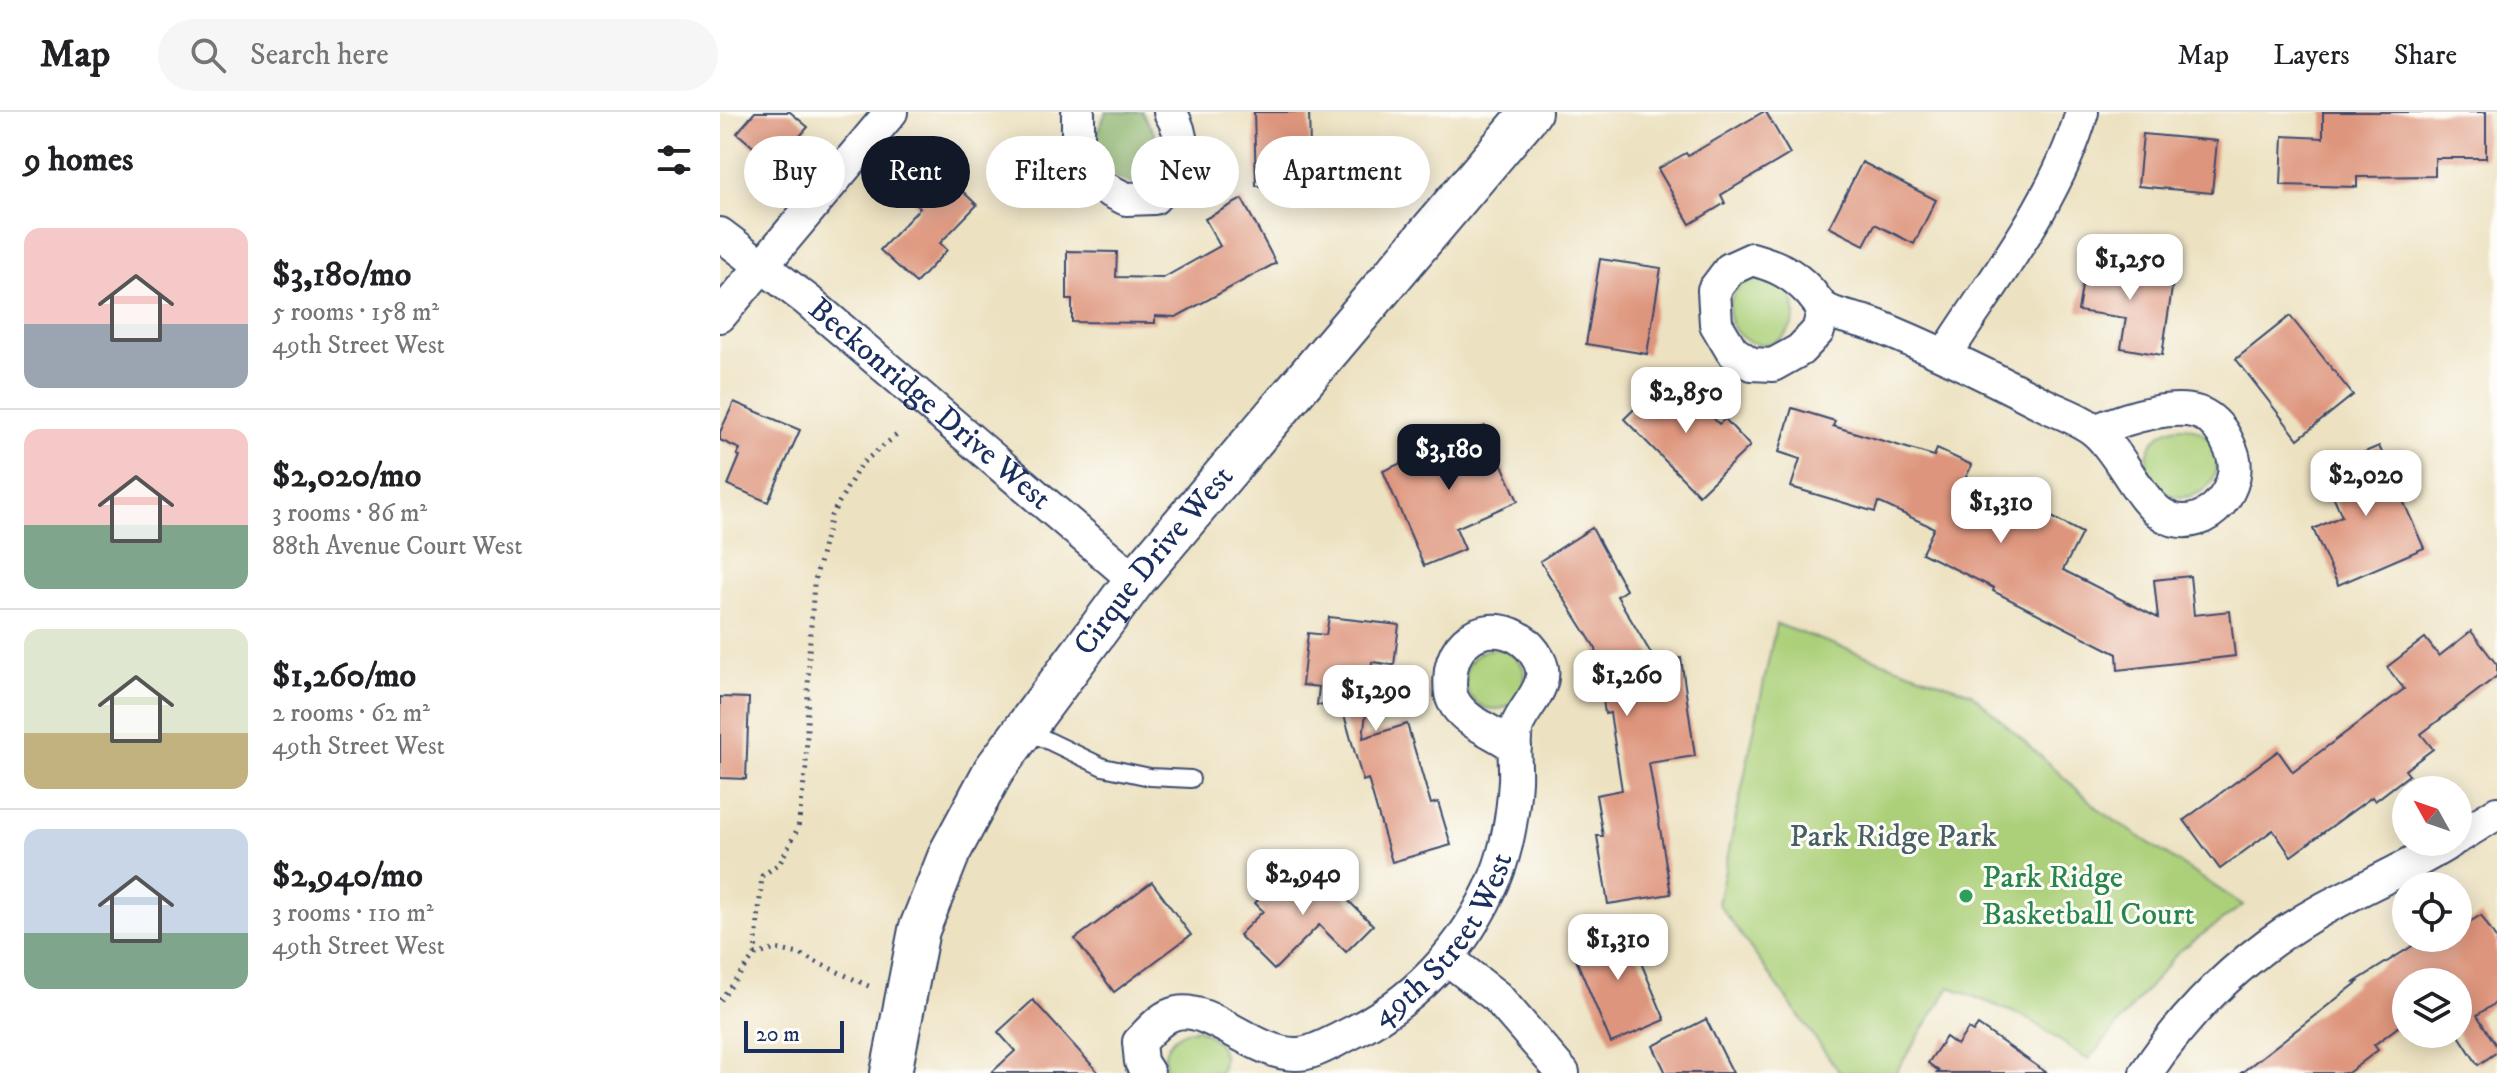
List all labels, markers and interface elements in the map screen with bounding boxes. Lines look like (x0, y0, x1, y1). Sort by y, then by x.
search box (158, 19, 718, 91)
text: Map (40, 31, 110, 79)
icon: search (186, 33, 230, 77)
text: Search here (250, 37, 389, 74)
text: Map (2178, 38, 2229, 73)
text: Layers (2273, 38, 2350, 73)
text: Share (2394, 38, 2457, 73)
chip: Buy (744, 136, 845, 208)
chip: Rent (861, 136, 970, 208)
chip: Filters (986, 136, 1115, 208)
chip: New (1131, 136, 1239, 208)
chip: Apartment (1255, 136, 1430, 208)
icon: filters (652, 138, 696, 182)
text: 9 homes (24, 139, 133, 181)
pin: $1,250 (2065, 234, 2195, 302)
text: $1,250 (2095, 243, 2165, 276)
text: $3,180/mo (272, 254, 411, 296)
icon: home (88, 260, 184, 356)
street label: Beckonridge Drive West (800, 290, 1059, 519)
text: 5 rooms · 158 m² (272, 296, 439, 329)
text: 49th Street West (272, 329, 445, 362)
pin: $2,850 (1621, 367, 1751, 435)
text: $2,850 (1649, 376, 1723, 409)
pin: $3,180 (1384, 424, 1514, 492)
text: $3,180 (1415, 433, 1483, 466)
pin: $2,020 (2301, 450, 2431, 518)
text: $2,020/mo (272, 455, 421, 497)
street label: Cirque Drive West (1066, 458, 1243, 664)
text: $2,020 (2329, 459, 2404, 492)
icon: home (88, 461, 184, 557)
pin: $1,310 (1936, 477, 2066, 545)
text: $1,310 (1969, 486, 2033, 519)
text: 3 rooms · 86 m² (272, 497, 427, 530)
text: 88th Avenue Court West (272, 530, 523, 563)
pin: $1,260 (1562, 650, 1692, 718)
text: $1,260/mo (272, 655, 416, 697)
text: $1,260 (1591, 659, 1663, 692)
icon: home (88, 661, 184, 757)
pin: $1,290 (1311, 665, 1441, 733)
text: $1,290 (1341, 674, 1411, 707)
text: 2 rooms · 62 m² (272, 697, 430, 730)
text: 49th Street West (272, 730, 445, 763)
north arrow (2392, 776, 2472, 856)
map controls (2392, 776, 2472, 1048)
park label: Park Ridge Park (1789, 817, 1997, 857)
street label: 49th Street West (1365, 848, 1523, 1036)
pin: $2,940 (1238, 849, 1368, 917)
text: $2,940/mo (272, 855, 423, 897)
text: $2,940 (1265, 858, 1341, 891)
place label: Park Ridge Basketball Court (1982, 858, 2195, 935)
icon: home (88, 861, 184, 957)
button: locate (2392, 872, 2472, 952)
marker: Park Ridge Basketball Court (1957, 887, 1975, 905)
text: 3 rooms · 110 m² (272, 897, 434, 930)
pin: $1,310 (1553, 914, 1683, 982)
text: $1,310 (1586, 923, 1650, 956)
text: 49th Street West (272, 930, 445, 963)
button: layers (2392, 968, 2472, 1048)
scale bar (744, 1017, 844, 1053)
text: 20 m (756, 1021, 800, 1048)

